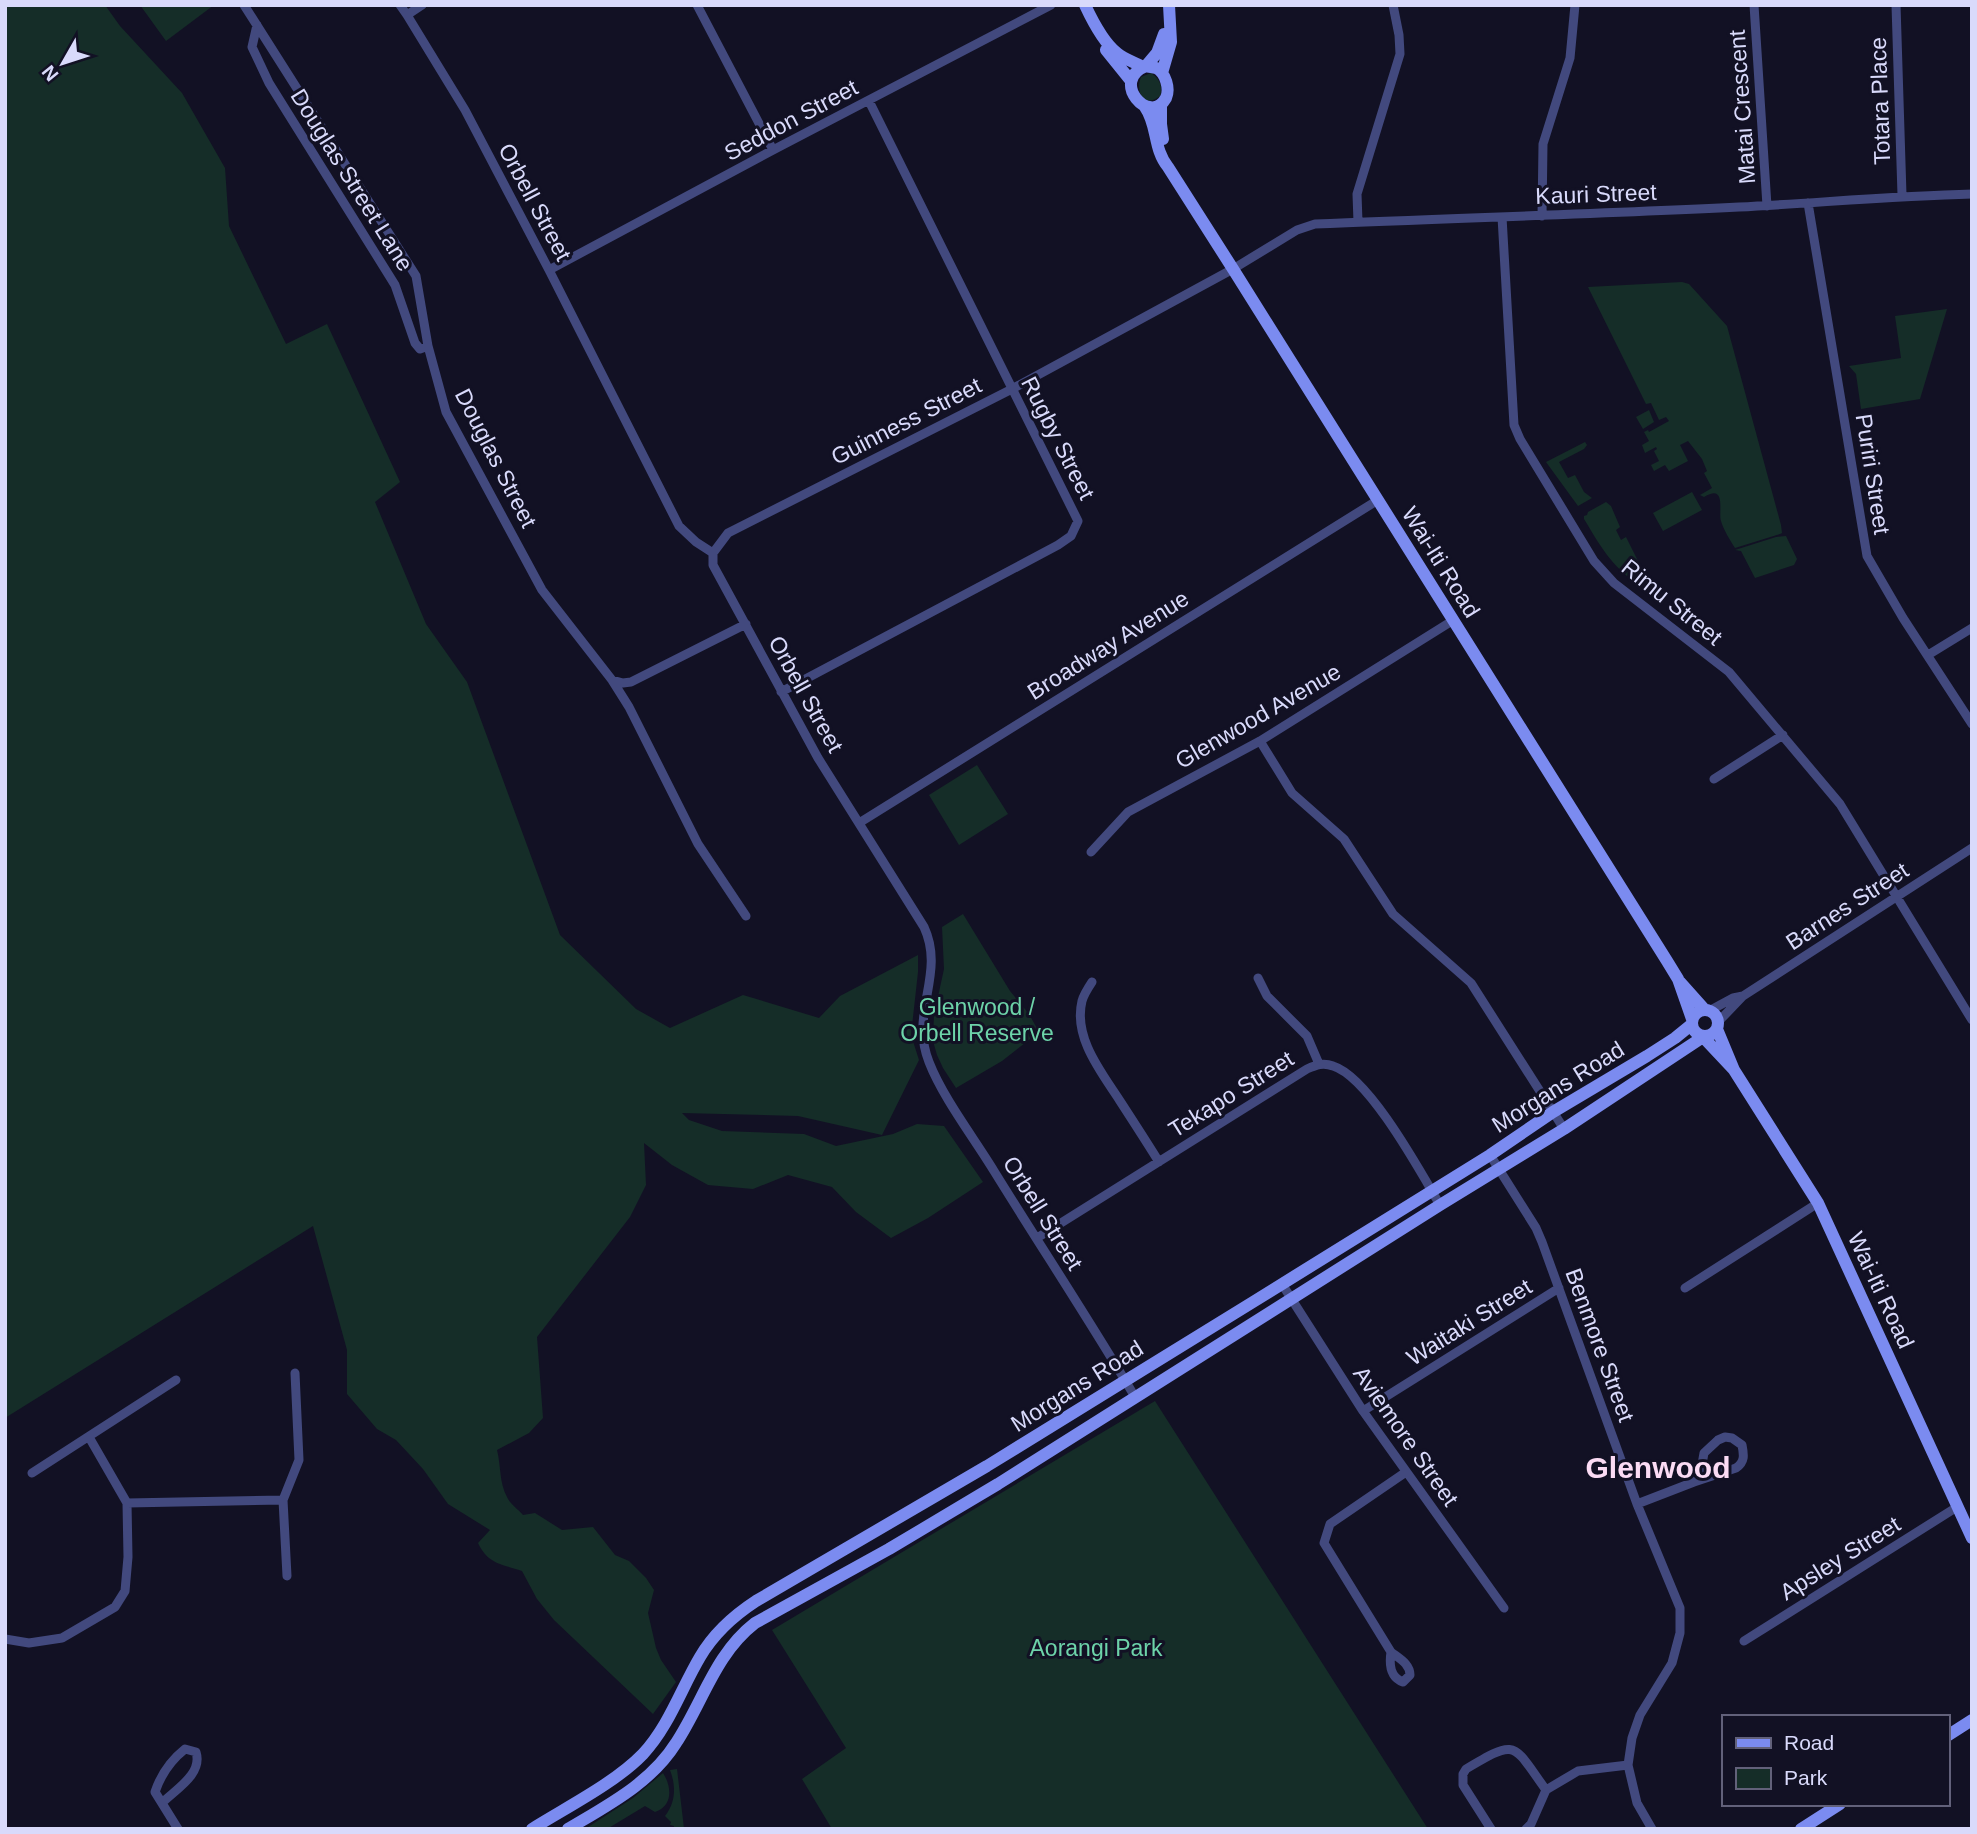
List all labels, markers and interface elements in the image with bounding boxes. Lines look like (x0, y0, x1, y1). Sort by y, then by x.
north arrow (28, 28, 98, 98)
street label: Matai Crescent (1724, 28, 1760, 185)
street label: Totara Place (1865, 37, 1895, 165)
text: N (38, 61, 63, 85)
street label: Seddon Street (720, 74, 863, 166)
street label: Douglas Street Lane (285, 84, 419, 276)
street label: Orbell Street (493, 139, 577, 266)
street label: Kauri Street (1535, 179, 1658, 209)
street label: Guinness Street (827, 372, 986, 470)
street label: Rugby Street (1016, 372, 1100, 504)
street label: Douglas Street (450, 384, 542, 532)
street label: Puriri Street (1851, 412, 1895, 537)
street label: Wai-Iti Road (1397, 502, 1485, 622)
street label: Rimu Street (1617, 554, 1728, 651)
street label: Broadway Avenue (1023, 585, 1193, 705)
street label: Orbell Street (763, 631, 849, 757)
street label: Glenwood Avenue (1171, 658, 1345, 774)
street label: Barnes Street (1781, 856, 1914, 955)
park label: Glenwood / Orbell Reserve (900, 994, 1054, 1046)
street label: Morgans Road (1487, 1036, 1629, 1138)
street label: Tekapo Street (1164, 1045, 1299, 1143)
street label: Orbell Street (998, 1151, 1089, 1275)
street label: Wai-Iti Road (1843, 1228, 1919, 1352)
street label: Benmore Street (1560, 1265, 1640, 1426)
street label: Waitaki Street (1402, 1273, 1537, 1371)
street label: Morgans Road (1006, 1335, 1148, 1437)
street label: Aviemore Street (1348, 1361, 1464, 1511)
district label: Glenwood (1586, 1451, 1731, 1484)
street label: Apsley Street (1775, 1510, 1905, 1605)
park label: Aorangi Park (1030, 1635, 1163, 1661)
legend (1722, 1715, 1949, 1806)
text: Road (1784, 1731, 1834, 1754)
text: Park (1784, 1766, 1828, 1789)

